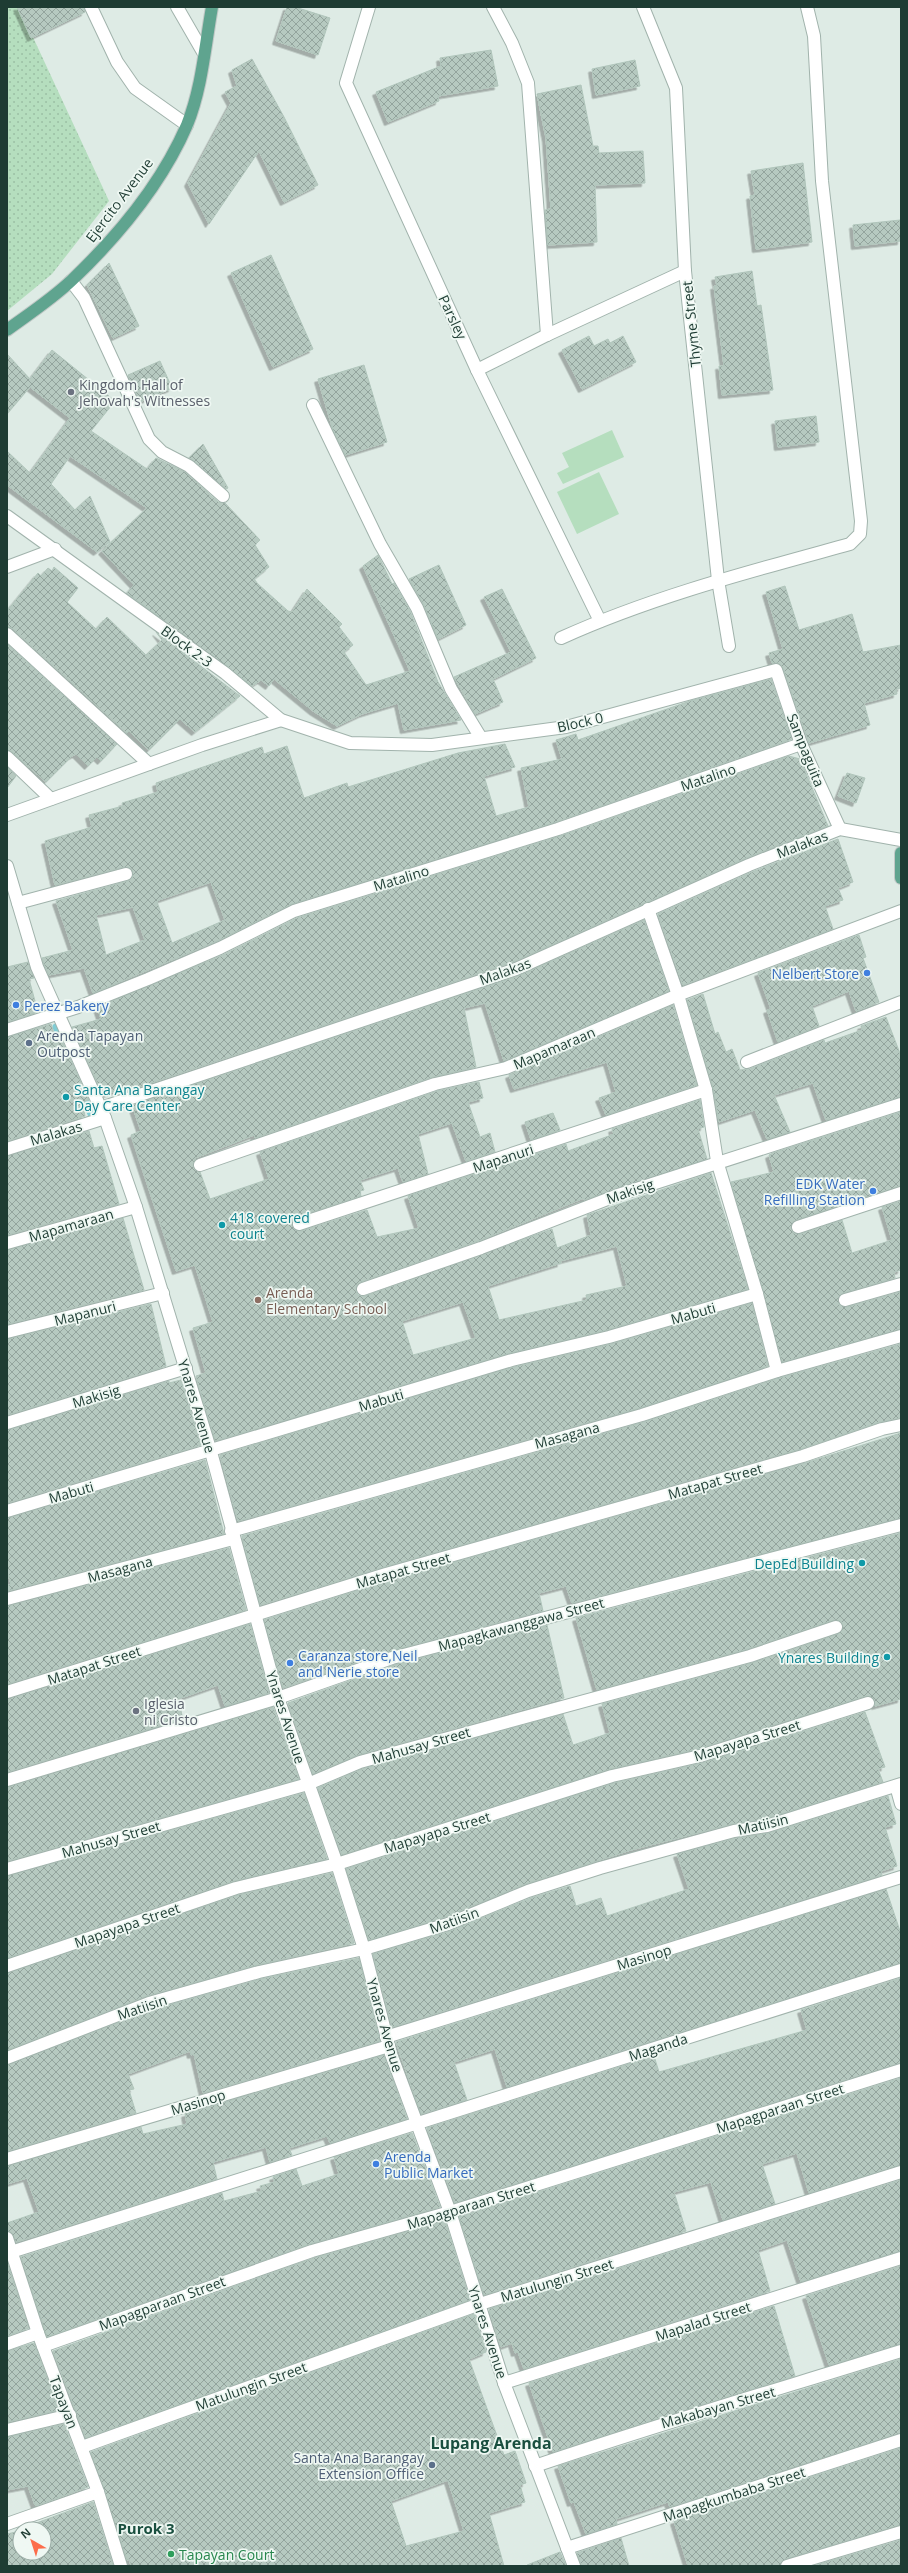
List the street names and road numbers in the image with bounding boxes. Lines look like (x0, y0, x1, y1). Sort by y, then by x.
street label: Ejercito Avenue (81, 154, 157, 246)
street label: Thyme Street (677, 280, 705, 368)
street label: Parsley (434, 292, 472, 343)
street label: Block 2-3 (157, 621, 217, 671)
street label: Block 0 (555, 707, 605, 737)
street label: Sampaguita (783, 711, 829, 789)
street label: Matalino (678, 759, 738, 795)
street label: Malakas (774, 825, 831, 862)
street label: Matalino (371, 861, 431, 895)
street label: Malakas (477, 953, 534, 989)
street label: Mapamaraan (510, 1022, 598, 1074)
street label: Malakas (28, 1116, 85, 1150)
street label: Mapanuri (470, 1139, 536, 1177)
street label: Makisig (604, 1174, 657, 1208)
street label: Mapamaraan (26, 1204, 116, 1246)
street label: Mapanuri (52, 1296, 118, 1330)
street label: Mabuti (668, 1298, 718, 1328)
street label: Ynares Avenue (174, 1357, 220, 1455)
street label: Makisig (70, 1380, 123, 1412)
street label: Mabuti (356, 1384, 406, 1416)
street label: Masagana (532, 1417, 602, 1453)
street label: Matapat Street (666, 1458, 764, 1504)
street label: Mabuti (46, 1477, 96, 1507)
street label: Matapat Street (354, 1547, 452, 1593)
street label: Masagana (85, 1551, 155, 1587)
street label: Mapagkawanggawa Street (436, 1593, 606, 1655)
street label: Matapat Street (45, 1641, 143, 1689)
street label: Ynares Avenue (262, 1668, 310, 1766)
street label: Mapayapa Street (691, 1715, 803, 1765)
street label: Mahusay Street (369, 1722, 473, 1768)
street label: Mapayapa Street (381, 1807, 493, 1857)
street label: Matiisin (736, 1809, 790, 1839)
street label: Mahusay Street (59, 1816, 163, 1862)
street label: Mapayapa Street (72, 1898, 182, 1952)
street label: Matiisin (427, 1902, 481, 1938)
street label: Masinop (614, 1940, 674, 1974)
street label: Ynares Avenue (363, 1976, 408, 2074)
street label: Matiisin (115, 1990, 169, 2024)
street label: Maganda (626, 2029, 690, 2065)
street label: Mapagparaan Street (714, 2078, 846, 2138)
street label: Masinop (168, 2085, 228, 2119)
street label: Mapagparaan Street (404, 2176, 538, 2234)
street label: Matulungin Street (498, 2254, 616, 2306)
street label: Mapagparaan Street (96, 2271, 228, 2335)
street label: Ynares Avenue (464, 2283, 512, 2381)
street label: Mapalad Street (653, 2297, 753, 2345)
street label: Matulungin Street (193, 2357, 309, 2415)
street label: Tapayan (45, 2373, 83, 2431)
street label: Makabayan Street (659, 2382, 777, 2432)
street label: Mapagkumbaba Street (660, 2462, 808, 2526)

